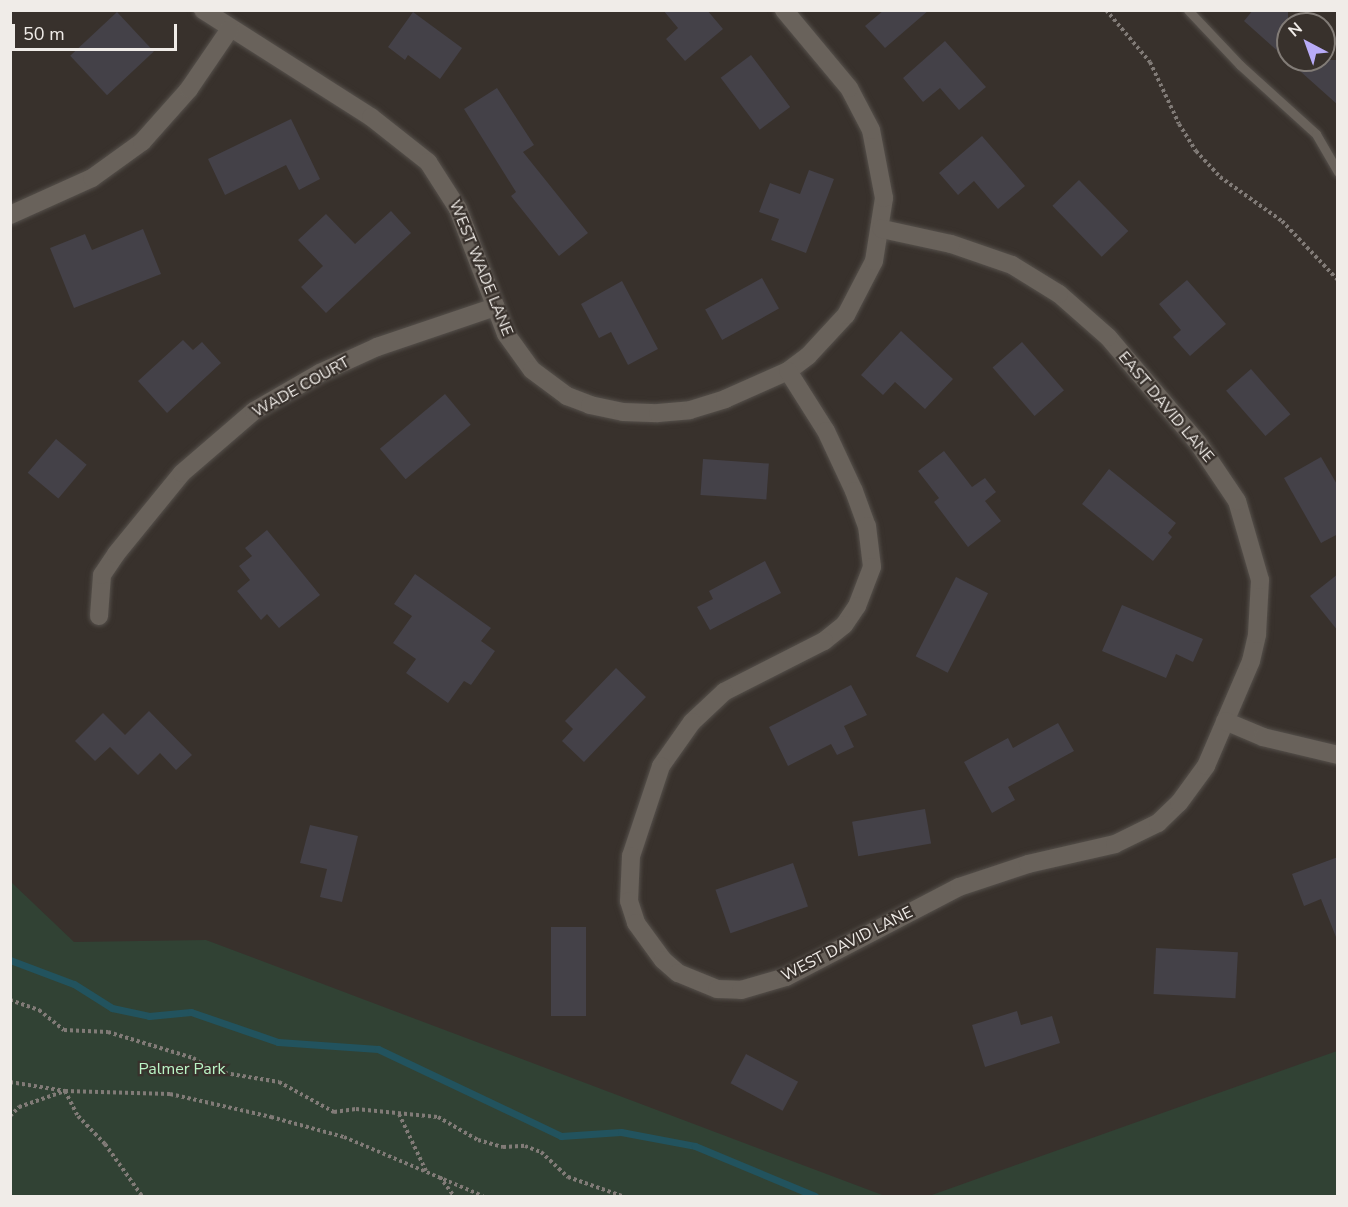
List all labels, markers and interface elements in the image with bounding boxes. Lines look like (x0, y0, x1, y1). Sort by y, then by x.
scale bar (15, 12, 180, 50)
north arrow (1276, 12, 1336, 72)
text: N (1284, 18, 1307, 42)
text: 50 m (23, 22, 65, 46)
street label: WEST WADE LANE (445, 197, 517, 339)
street label: EAST DAVID LANE (1114, 348, 1218, 466)
street label: WADE COURT (249, 352, 353, 422)
street label: WEST DAVID LANE (778, 903, 916, 985)
park label: Palmer Park (139, 1059, 225, 1079)

